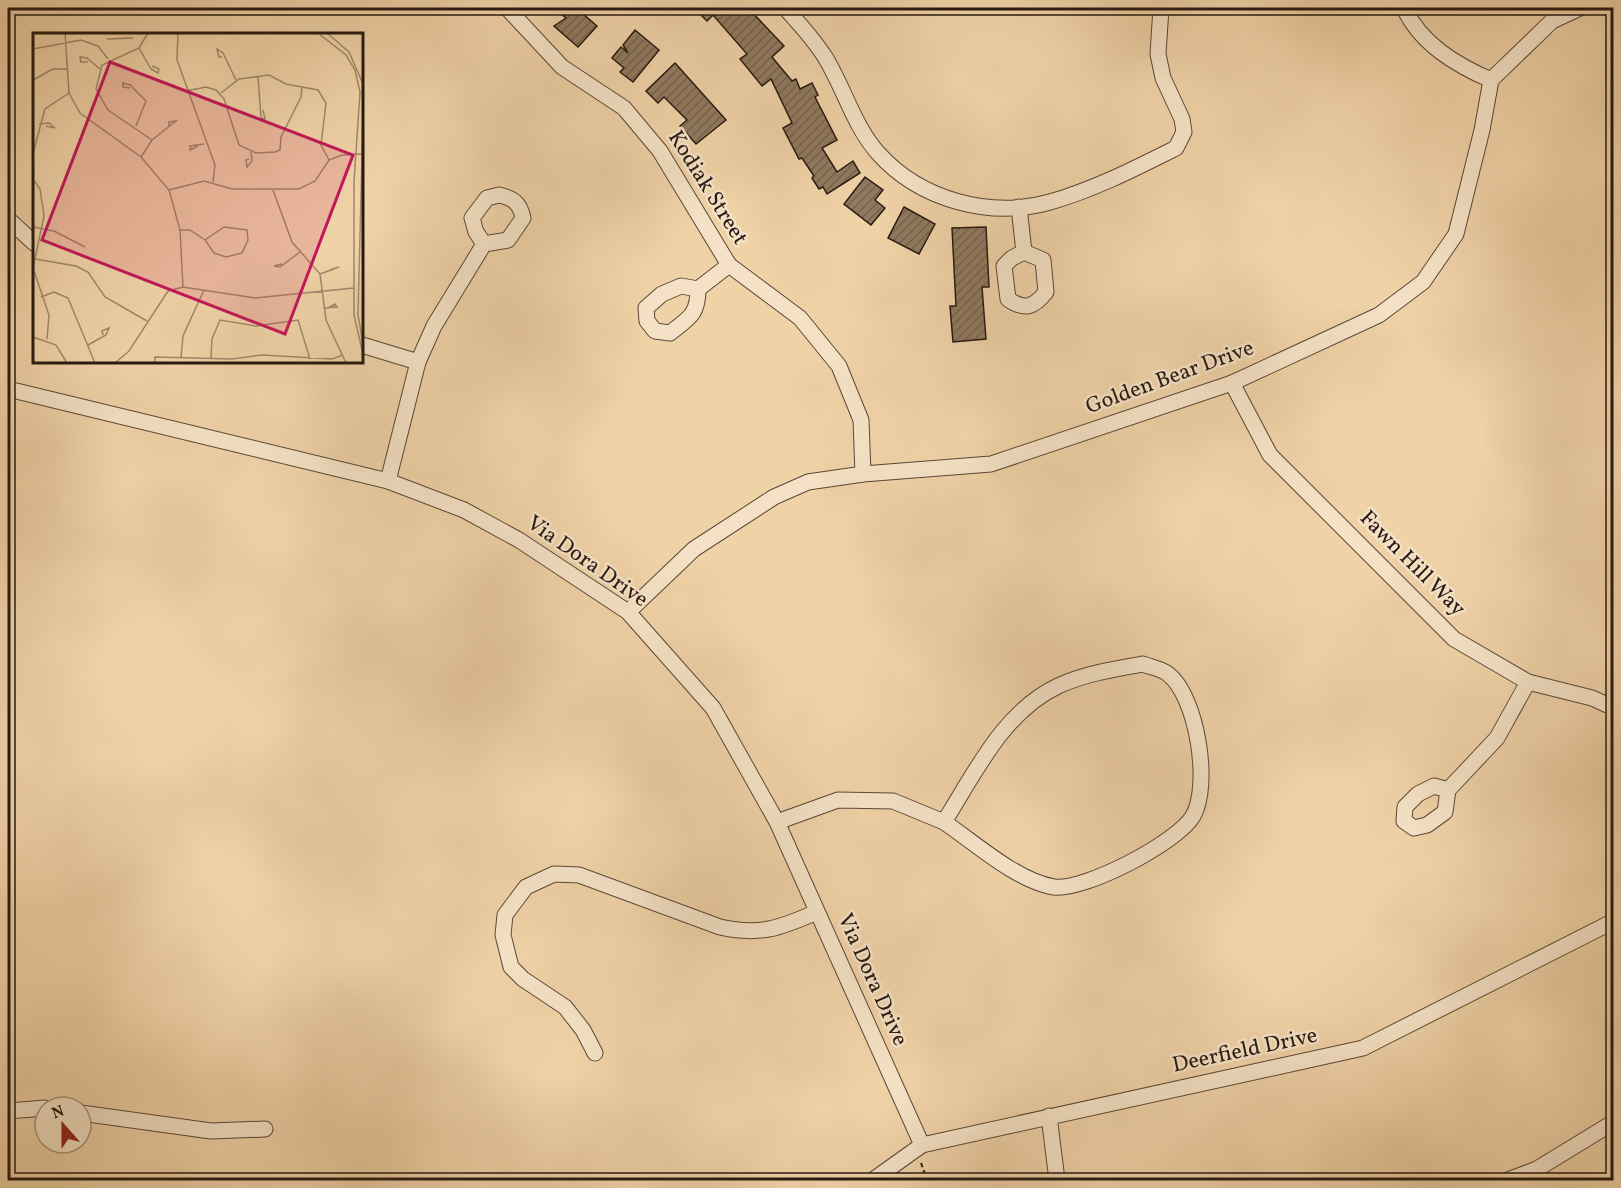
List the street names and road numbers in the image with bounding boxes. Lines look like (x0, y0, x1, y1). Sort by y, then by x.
street label: Kodiak Street (659, 125, 755, 251)
street label: Golden Bear Drive (1082, 333, 1258, 423)
street label: Fawn Hill Way (1352, 504, 1472, 624)
street label: Via Dora Drive (520, 509, 654, 615)
street label: Via Dora Drive (829, 909, 915, 1051)
street label: Deerfield Drive (1170, 1021, 1320, 1081)

